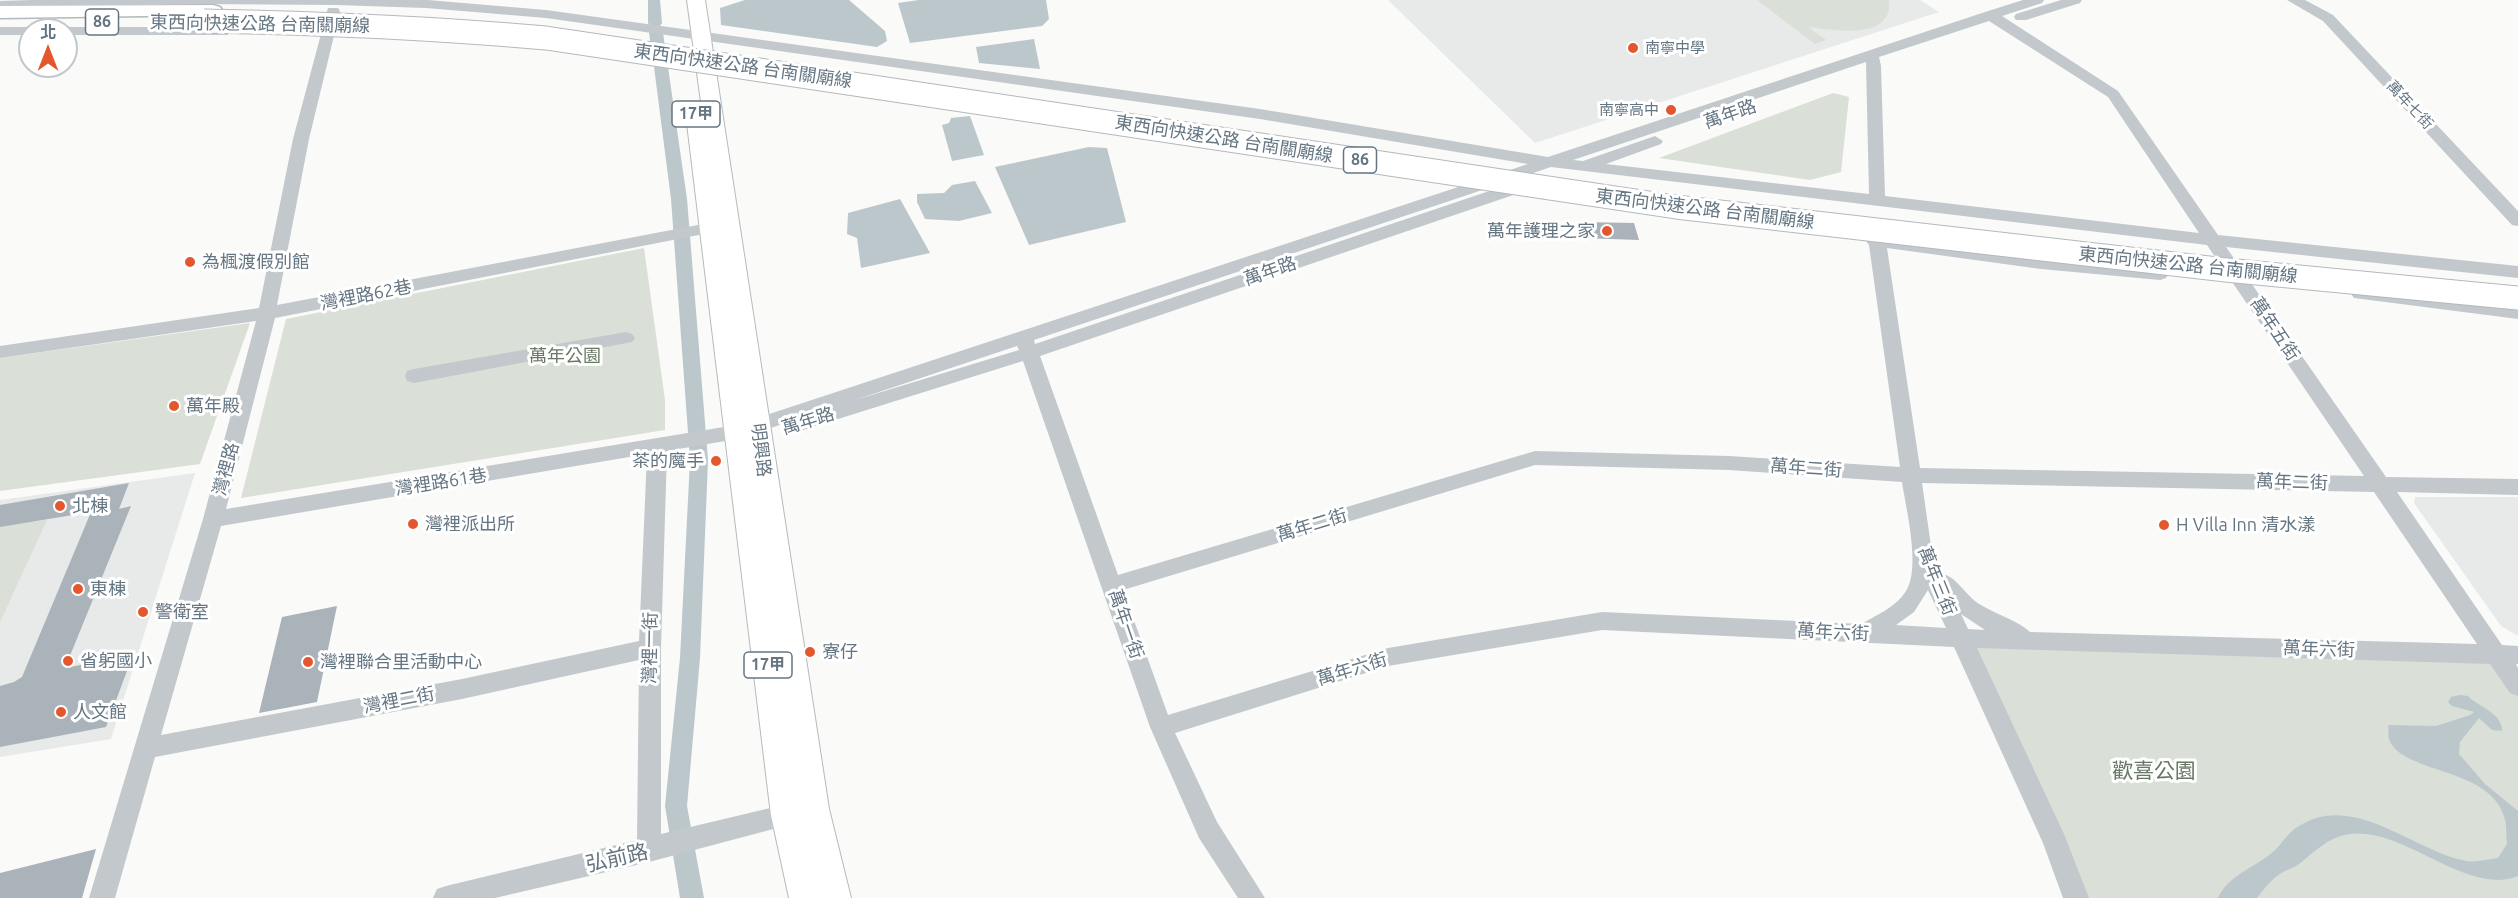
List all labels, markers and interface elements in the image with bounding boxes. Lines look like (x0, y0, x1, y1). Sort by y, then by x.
road number: 86 (86, 9, 118, 35)
street label: 東西向快速公路 台南關廟線 (150, 11, 370, 37)
north arrow (18, 18, 78, 78)
text: 北 (40, 23, 56, 41)
place label: 南寧中學 (1645, 39, 1705, 57)
street label: 東西向快速公路 台南關廟線 (633, 40, 853, 92)
marker: 南寧中學 (1626, 41, 1640, 55)
street label: 萬年七街 (2383, 77, 2437, 133)
street label: 萬年路 (1701, 95, 1759, 133)
road number: 17甲 (672, 101, 720, 127)
place label: 南寧高中 (1599, 101, 1659, 119)
marker: 南寧高中 (1664, 103, 1678, 117)
street label: 東西向快速公路 台南關廟線 (1114, 111, 1334, 167)
road number: 86 (1344, 147, 1376, 173)
street label: 東西向快速公路 台南關廟線 (1594, 185, 1816, 233)
place label: 萬年護理之家 (1487, 220, 1595, 242)
marker: 萬年護理之家 (1600, 224, 1614, 238)
street label: 東西向快速公路 台南關廟線 (2077, 243, 2299, 287)
place label: 為楓渡假別館 (202, 251, 310, 273)
street label: 萬年路 (1241, 252, 1299, 290)
marker: 為楓渡假別館 (183, 255, 197, 269)
street label: 灣裡路62巷 (319, 276, 413, 314)
street label: 萬年五街 (2246, 293, 2304, 365)
park label: 萬年公園 (529, 345, 601, 367)
place label: 萬年殿 (186, 395, 240, 417)
marker: 萬年殿 (167, 399, 181, 413)
street label: 萬年路 (779, 403, 837, 439)
street label: 明興路 (747, 422, 775, 478)
street label: 灣裡路 (209, 440, 243, 498)
place label: 茶的魔手 (632, 450, 704, 472)
marker: 茶的魔手 (709, 454, 723, 468)
street label: 萬年二街 (1769, 455, 1843, 481)
street label: 灣裡路61巷 (394, 464, 488, 500)
street label: 萬年二街 (2256, 470, 2328, 494)
place label: 北棟 (72, 495, 108, 517)
marker: 北棟 (53, 499, 67, 513)
street label: 萬年二街 (1274, 504, 1350, 546)
place label: 灣裡派出所 (425, 513, 515, 535)
place label: H Villa Inn 清水漾 (2176, 514, 2315, 536)
marker: 灣裡派出所 (406, 517, 420, 531)
marker: H Villa Inn 清水漾 (2157, 518, 2171, 532)
street label: 萬年三街 (1914, 544, 1960, 618)
place label: 東棟 (90, 578, 126, 600)
marker: 東棟 (71, 582, 85, 596)
street label: 萬年一街 (1104, 586, 1148, 662)
place label: 警衛室 (155, 601, 209, 623)
marker: 警衛室 (136, 605, 150, 619)
street label: 灣裡一街 (639, 612, 661, 684)
street label: 萬年六街 (1796, 619, 1870, 645)
street label: 萬年六街 (2283, 637, 2355, 661)
place label: 寮仔 (822, 641, 858, 663)
marker: 寮仔 (803, 645, 817, 659)
street label: 萬年六街 (1314, 648, 1390, 690)
place label: 省躬國小 (80, 650, 152, 672)
place label: 灣裡聯合里活動中心 (320, 651, 482, 673)
road number: 17甲 (744, 652, 792, 678)
marker: 省躬國小 (61, 654, 75, 668)
marker: 灣裡聯合里活動中心 (301, 655, 315, 669)
street label: 灣裡二街 (362, 683, 436, 717)
place label: 人文館 (73, 701, 127, 723)
marker: 人文館 (54, 705, 68, 719)
park label: 歡喜公園 (2112, 758, 2196, 784)
street label: 弘前路 (583, 839, 651, 877)

